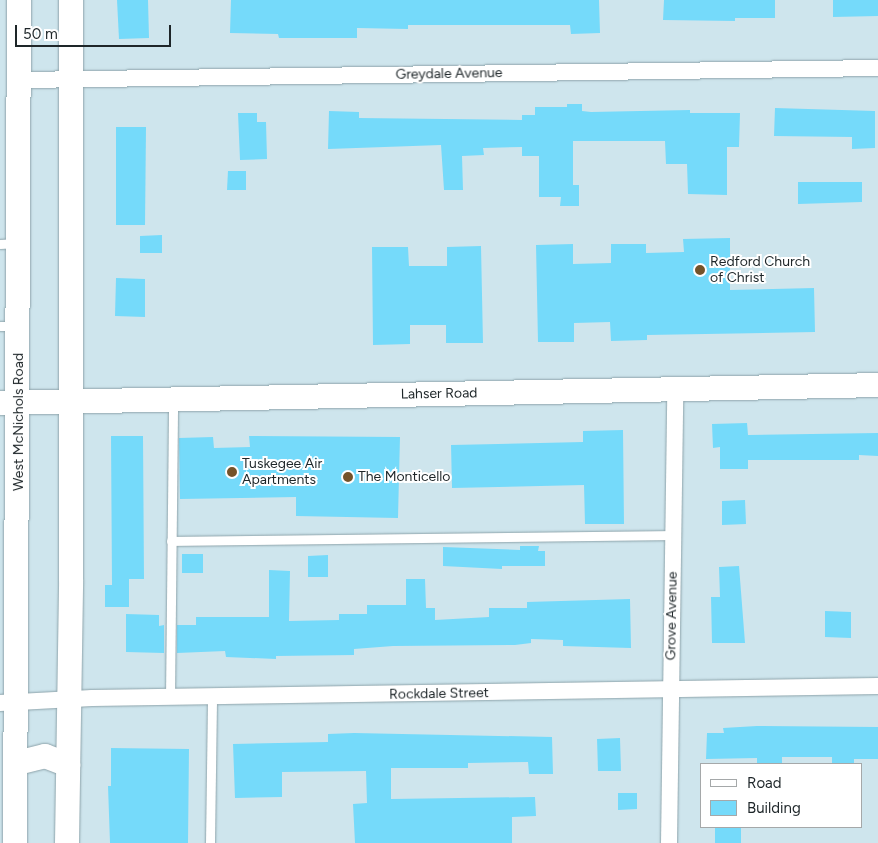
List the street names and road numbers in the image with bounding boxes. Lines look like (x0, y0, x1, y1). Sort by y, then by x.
street label: Greydale Avenue (395, 65, 503, 83)
street label: West McNichols Road (11, 353, 27, 491)
street label: Lahser Road (400, 385, 478, 403)
street label: Grove Avenue (663, 571, 681, 661)
street label: Rockdale Street (389, 685, 489, 703)

